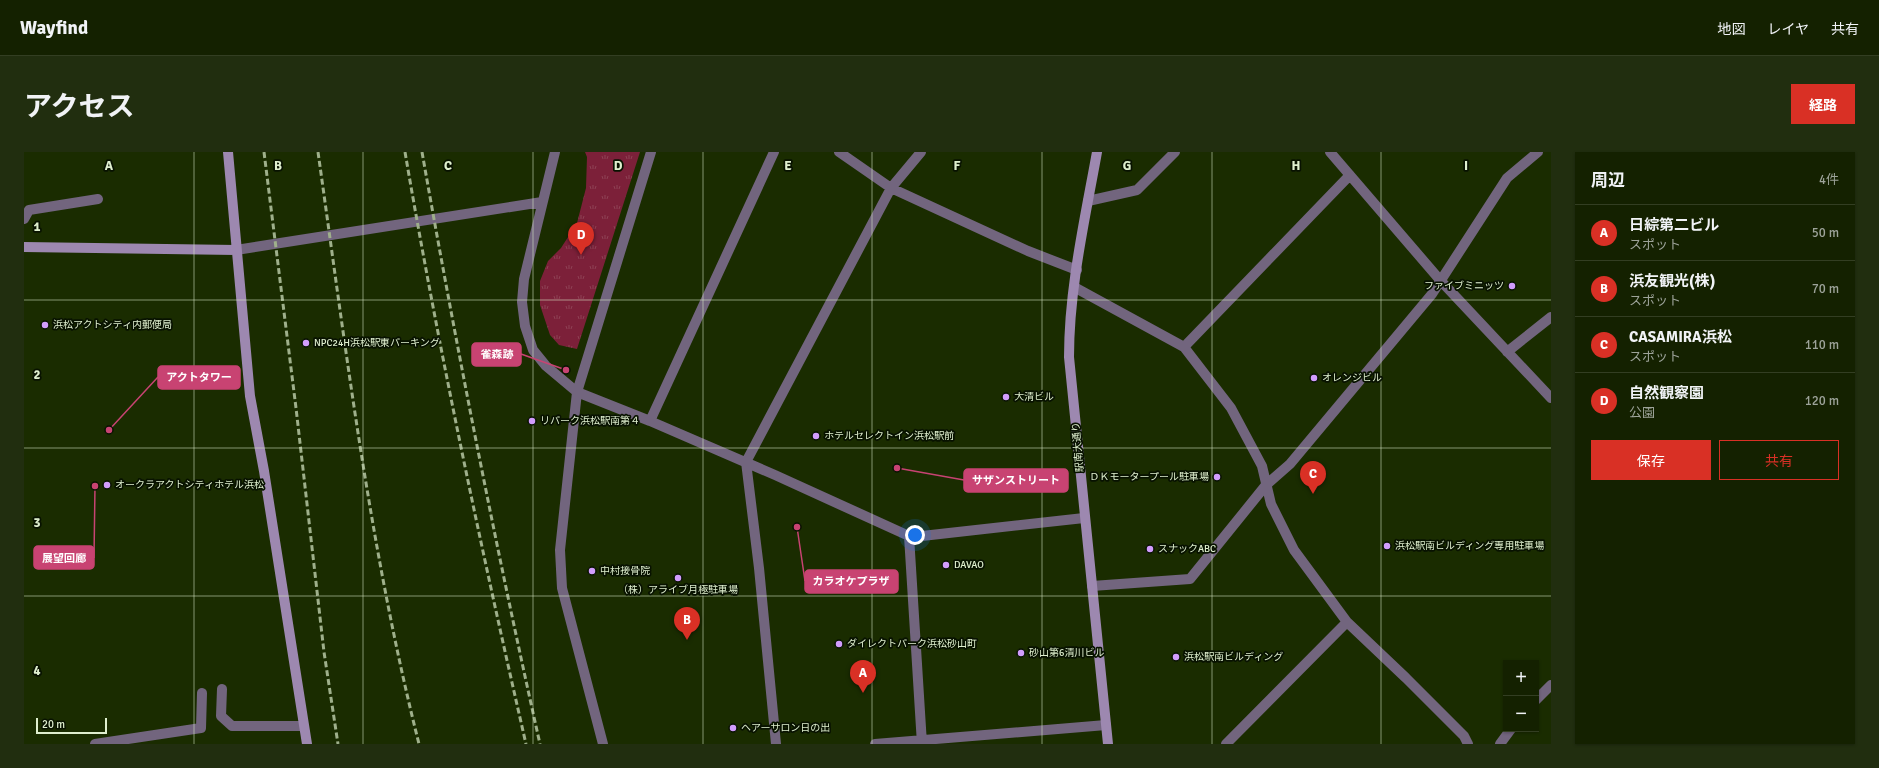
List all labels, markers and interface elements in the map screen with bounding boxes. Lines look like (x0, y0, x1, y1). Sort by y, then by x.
text: Wayfind (20, 16, 88, 40)
text: 地図 (1717, 21, 1745, 38)
text: レイヤ (1767, 21, 1809, 38)
text: 共有 (1831, 21, 1859, 38)
button: 経路 (1791, 84, 1855, 124)
text: アクセス (24, 90, 135, 124)
text: A (105, 158, 114, 174)
text: B (274, 158, 282, 174)
text: C (444, 158, 452, 174)
text: D (614, 158, 623, 174)
text: E (784, 158, 792, 174)
text: F (954, 158, 961, 174)
text: G (1123, 158, 1131, 174)
text: H (1292, 158, 1300, 174)
text: I (1464, 158, 1468, 174)
text: 周辺 (1591, 170, 1625, 191)
text: 4件 (1819, 172, 1839, 188)
text: 日綜第二ビル (1629, 216, 1719, 234)
text: 1 (33, 219, 41, 235)
pin: D (568, 222, 594, 255)
text: A (1600, 225, 1608, 241)
text: 50 m (1812, 225, 1839, 241)
text: スポット (1629, 237, 1681, 253)
text: 浜友観光(株) (1629, 272, 1715, 290)
place label: ファイブミニッツ (1424, 280, 1504, 292)
marker: ファイブミニッツ (1507, 281, 1517, 291)
text: B (1600, 281, 1608, 297)
text: 70 m (1812, 281, 1839, 297)
text: スポット (1629, 293, 1681, 309)
place label: 浜松アクトシティ内郵便局 (53, 319, 172, 331)
marker: 浜松アクトシティ内郵便局 (40, 320, 50, 330)
text: CASAMIRA浜松 (1629, 328, 1732, 346)
place label: NPC24H浜松駅東パーキング (314, 337, 440, 349)
text: C (1600, 337, 1608, 353)
text: 110 m (1805, 337, 1839, 353)
marker: NPC24H浜松駅東パーキング (301, 338, 311, 348)
callout: 雀森跡 (472, 343, 521, 366)
text: 雀森跡 (481, 348, 514, 361)
text: スポット (1629, 349, 1681, 365)
callout: アクトタワー (158, 366, 240, 389)
text: 2 (33, 367, 41, 383)
text: アクトタワー (166, 371, 232, 384)
place label: オレンジビル (1322, 372, 1382, 384)
marker: オレンジビル (1309, 373, 1319, 383)
text: 自然観察園 (1629, 384, 1704, 402)
place label: 大清ビル (1014, 391, 1054, 403)
marker: 大清ビル (1001, 392, 1011, 402)
text: D (1600, 393, 1608, 409)
text: 120 m (1805, 393, 1839, 409)
text: 公園 (1629, 405, 1655, 421)
place label: リパーク浜松駅南第４ (540, 415, 640, 427)
marker: リパーク浜松駅南第４ (527, 416, 537, 426)
street label: 駅南大通り (1070, 422, 1086, 472)
place label: ホテルセレクトイン浜松駅前 (824, 430, 954, 442)
marker: ホテルセレクトイン浜松駅前 (811, 431, 821, 441)
button: 保存 (1591, 440, 1711, 480)
button: 共有 (1719, 440, 1839, 480)
pin: C (1300, 461, 1326, 494)
callout: サザンストリート (964, 469, 1068, 492)
place label: ＤＫモータープール駐車場 (1090, 471, 1209, 483)
marker: ＤＫモータープール駐車場 (1212, 472, 1222, 482)
text: サザンストリート (972, 474, 1060, 487)
place label: オークラアクトシティホテル浜松 (115, 479, 264, 491)
marker: オークラアクトシティホテル浜松 (102, 480, 112, 490)
text: 3 (33, 515, 41, 531)
your location (905, 525, 925, 545)
place label: 浜松駅南ビルディング専用駐車場 (1395, 540, 1544, 552)
marker: 浜松駅南ビルディング専用駐車場 (1382, 541, 1392, 551)
place label: スナックABC (1158, 543, 1216, 555)
marker: スナックABC (1145, 544, 1155, 554)
callout: 展望回廊 (34, 546, 94, 569)
text: 展望回廊 (42, 552, 86, 565)
place label: DAVAO (954, 559, 984, 571)
marker: DAVAO (941, 560, 951, 570)
place label: 中村接骨院 (600, 565, 650, 577)
marker: 中村接骨院 (587, 566, 597, 576)
callout: カラオケプラザ (805, 570, 898, 593)
marker: （株）アライブ月極駐車場 (673, 573, 683, 583)
text: カラオケプラザ (813, 575, 890, 588)
place label: （株）アライブ月極駐車場 (618, 584, 738, 596)
pin: B (674, 607, 700, 640)
place label: ダイレクトパーク浜松砂山町 (847, 638, 977, 650)
marker: ダイレクトパーク浜松砂山町 (834, 639, 844, 649)
place label: 砂山第6清川ビル (1029, 647, 1104, 659)
marker: 砂山第6清川ビル (1016, 648, 1026, 658)
place label: 浜松駅南ビルディング (1184, 651, 1283, 663)
marker: 浜松駅南ビルディング (1171, 652, 1181, 662)
pin: A (850, 660, 876, 693)
map controls (1503, 660, 1539, 732)
button: + (1503, 660, 1539, 696)
text: 4 (33, 663, 41, 679)
button: − (1503, 696, 1539, 732)
scale bar (36, 716, 107, 735)
text: 20 m (42, 718, 65, 731)
place label: ヘアーサロン日の出 (741, 722, 830, 734)
marker: ヘアーサロン日の出 (728, 723, 738, 733)

